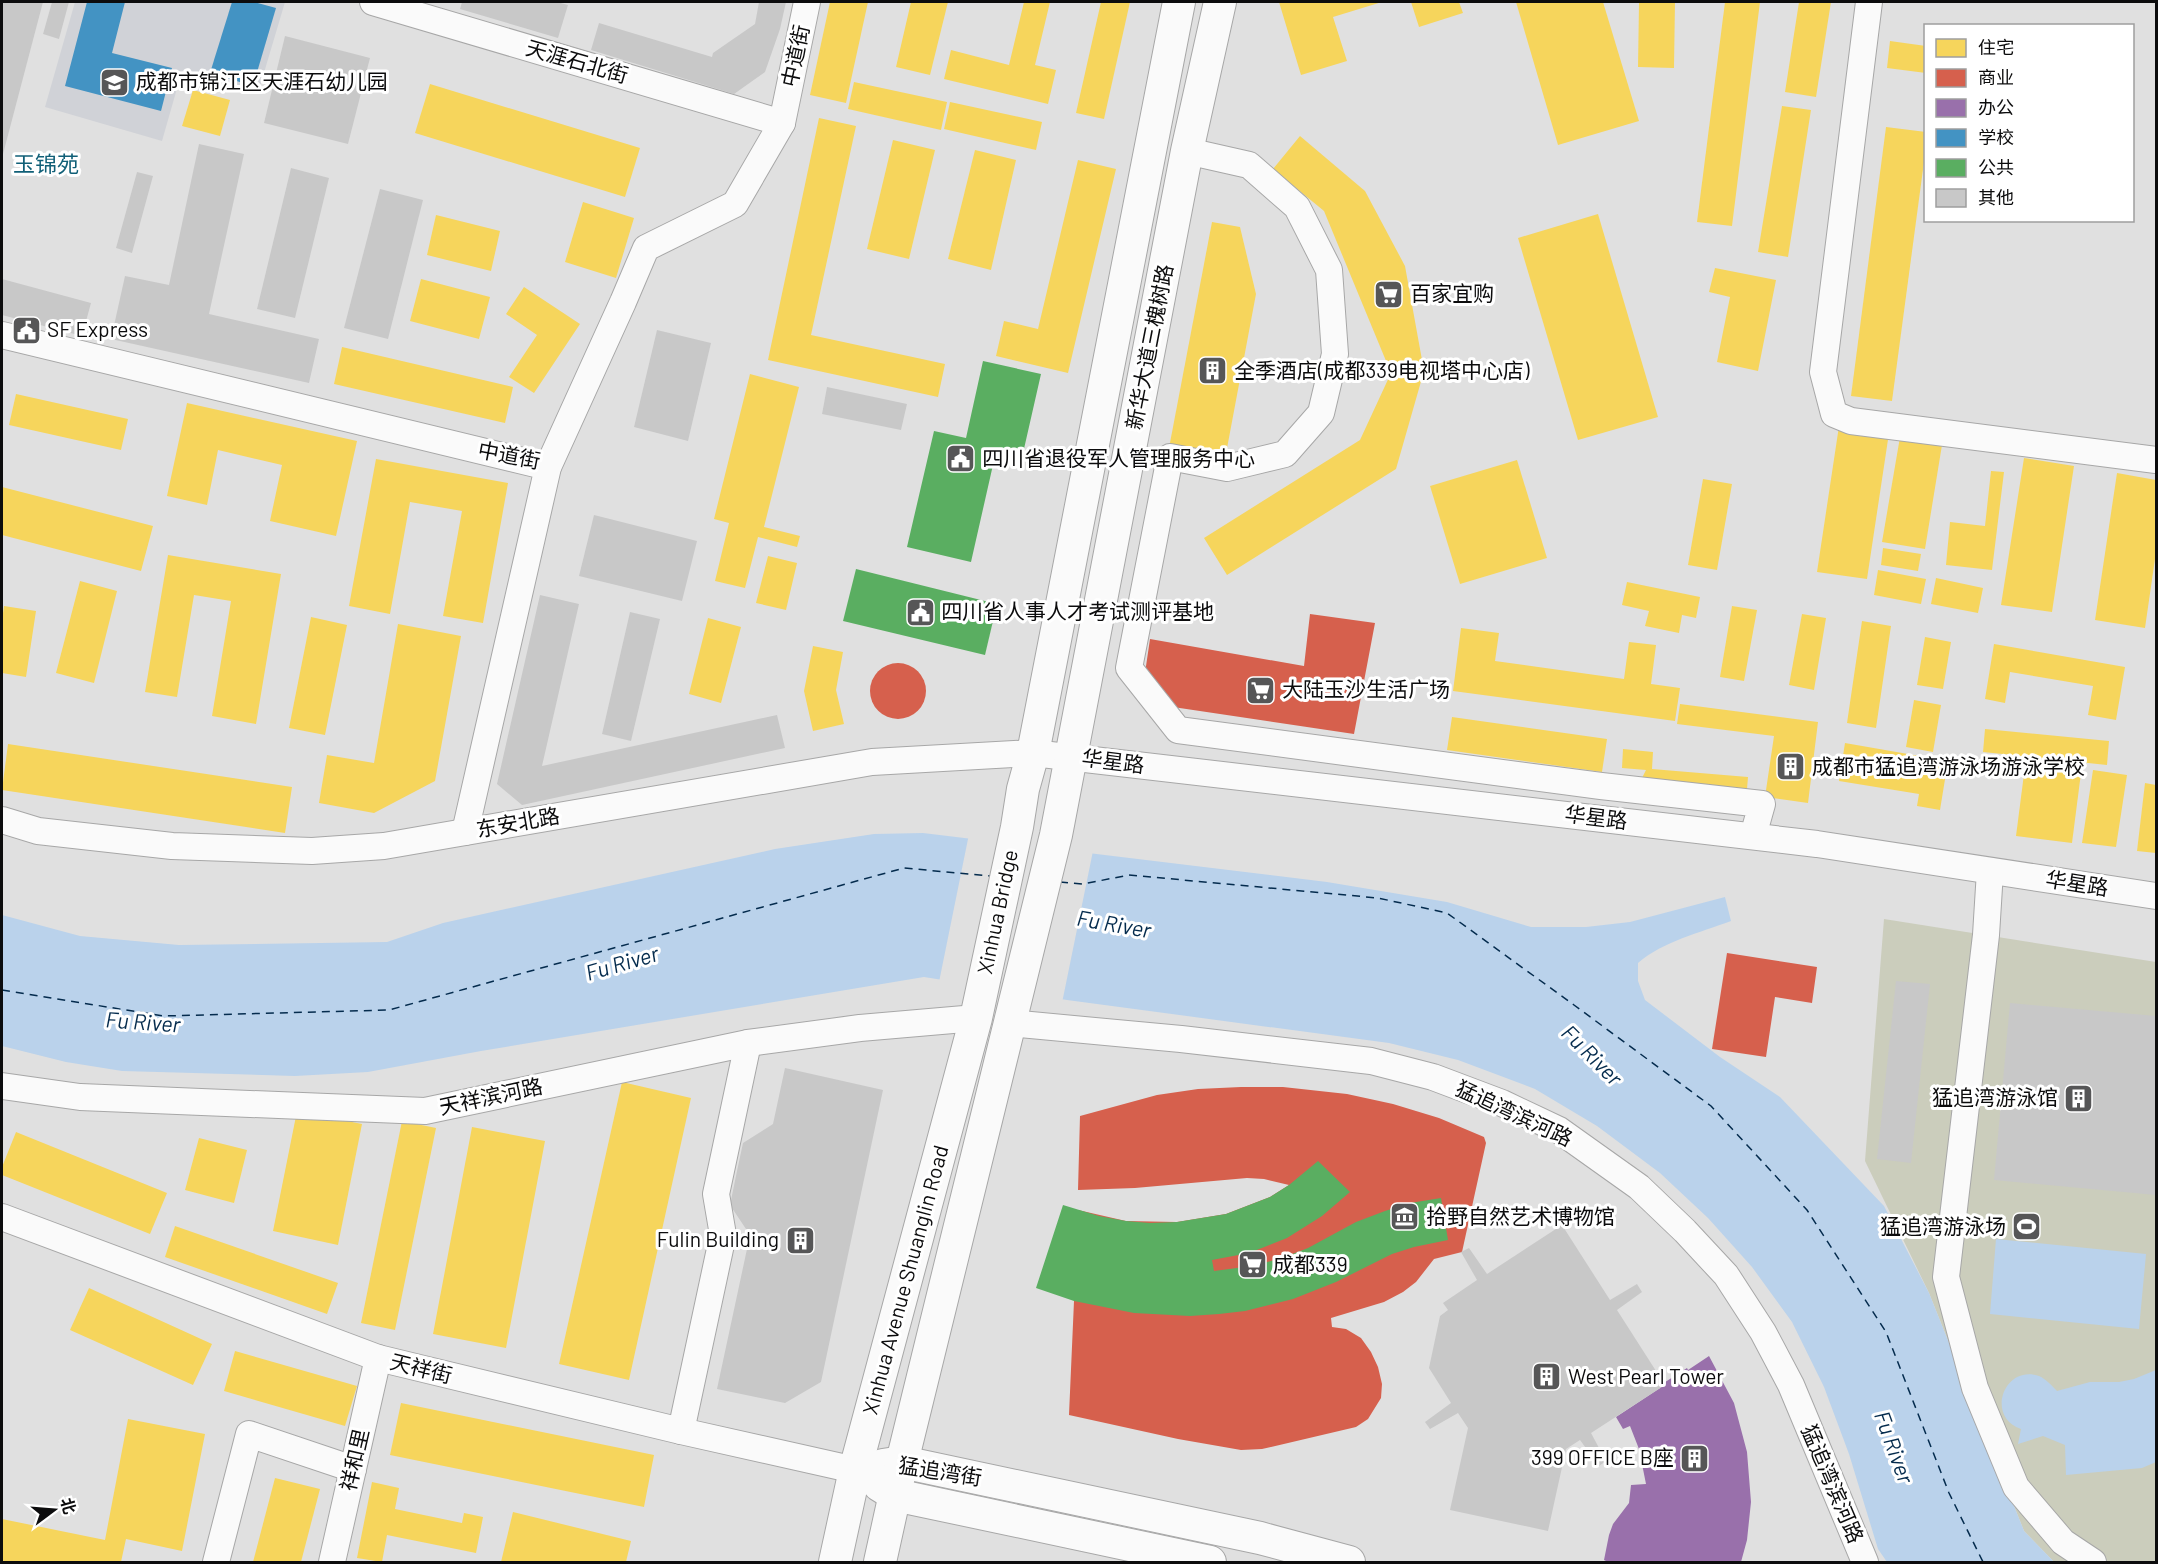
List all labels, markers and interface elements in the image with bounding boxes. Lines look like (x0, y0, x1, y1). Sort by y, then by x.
street label: 中道街 (776, 22, 813, 89)
legend (1924, 24, 2134, 222)
street label: 天涯石北街 (524, 34, 631, 87)
text: 住宅 (1978, 36, 2014, 58)
school or university icon: 成都市锦江区天涯石幼儿园 (99, 66, 131, 98)
text: 商业 (1978, 66, 2014, 88)
place label: 成都市锦江区天涯石幼儿园 (136, 68, 388, 93)
text: 办公 (1978, 96, 2014, 118)
text: 学校 (1978, 126, 2014, 148)
district label: 玉锦苑 (13, 150, 79, 176)
text: 公共 (1978, 156, 2014, 178)
text: 其他 (1978, 186, 2014, 208)
street label: 新华大道三槐树路 (1120, 262, 1177, 432)
supermarket icon: 百家宜购 (1373, 278, 1405, 310)
place label: 百家宜购 (1410, 280, 1494, 305)
public building icon: SF Express (10, 314, 42, 346)
place label: SF Express (47, 316, 148, 341)
building icon: 全季酒店(成都339电视塔中心店) (1197, 355, 1229, 387)
place label: 全季酒店(成都339电视塔中心店) (1234, 357, 1530, 382)
street label: 中道街 (476, 436, 543, 473)
public building icon: 四川省退役军人管理服务中心 (945, 443, 977, 475)
place label: 四川省退役军人管理服务中心 (982, 445, 1255, 470)
public building icon: 四川省人事人才考试测评基地 (904, 596, 936, 628)
place label: 四川省人事人才考试测评基地 (941, 598, 1214, 623)
supermarket icon: 大陆玉沙生活广场 (1245, 674, 1277, 706)
place label: 大陆玉沙生活广场 (1282, 676, 1450, 701)
street label: 华星路 (1080, 744, 1146, 777)
building icon: 成都市猛追湾游泳场游泳学校 (1775, 751, 1807, 783)
place label: 成都市猛追湾游泳场游泳学校 (1812, 753, 2085, 778)
street label: 华星路 (1563, 800, 1629, 833)
street label: 东安北路 (474, 802, 561, 841)
street label: Xinhua Bridge (971, 847, 1022, 976)
street label: 华星路 (2044, 865, 2110, 900)
water label: Fu River (1075, 904, 1155, 943)
water label: Fu River (582, 939, 663, 985)
water label: Fu River (105, 1005, 183, 1037)
water label: Fu River (1557, 1019, 1629, 1091)
street label: 天祥滨河路 (437, 1072, 545, 1119)
street label: 猛追湾滨河路 (1452, 1075, 1577, 1151)
building icon: 猛追湾游泳馆 (2063, 1082, 2095, 1114)
place label: 猛追湾游泳馆 (1932, 1084, 2058, 1109)
street label: Xinhua Avenue Shuanglin Road (857, 1142, 953, 1417)
museum icon: 拾野自然艺术博物馆 (1389, 1201, 1421, 1233)
place label: 拾野自然艺术博物馆 (1426, 1203, 1615, 1228)
sports icon: 猛追湾游泳场 (2011, 1211, 2043, 1243)
place label: 猛追湾游泳场 (1880, 1213, 2006, 1238)
building icon: Fulin Building (784, 1224, 816, 1256)
place label: Fulin Building (657, 1226, 779, 1251)
supermarket icon: 成都339 (1236, 1249, 1268, 1281)
place label: 成都339 (1273, 1251, 1348, 1276)
street label: 天祥街 (388, 1348, 455, 1387)
building icon: West Pearl Tower (1531, 1361, 1563, 1393)
place label: West Pearl Tower (1568, 1363, 1724, 1388)
water label: Fu River (1870, 1407, 1920, 1487)
street label: 猛追湾滨河路 (1797, 1421, 1870, 1546)
street label: 祥和里 (334, 1426, 373, 1493)
building icon: 399 OFFICE B座 (1679, 1442, 1711, 1474)
place label: 399 OFFICE B座 (1531, 1444, 1674, 1469)
street label: 猛追湾街 (897, 1452, 984, 1489)
north arrow (24, 1480, 84, 1540)
text: 北 (58, 1495, 80, 1516)

